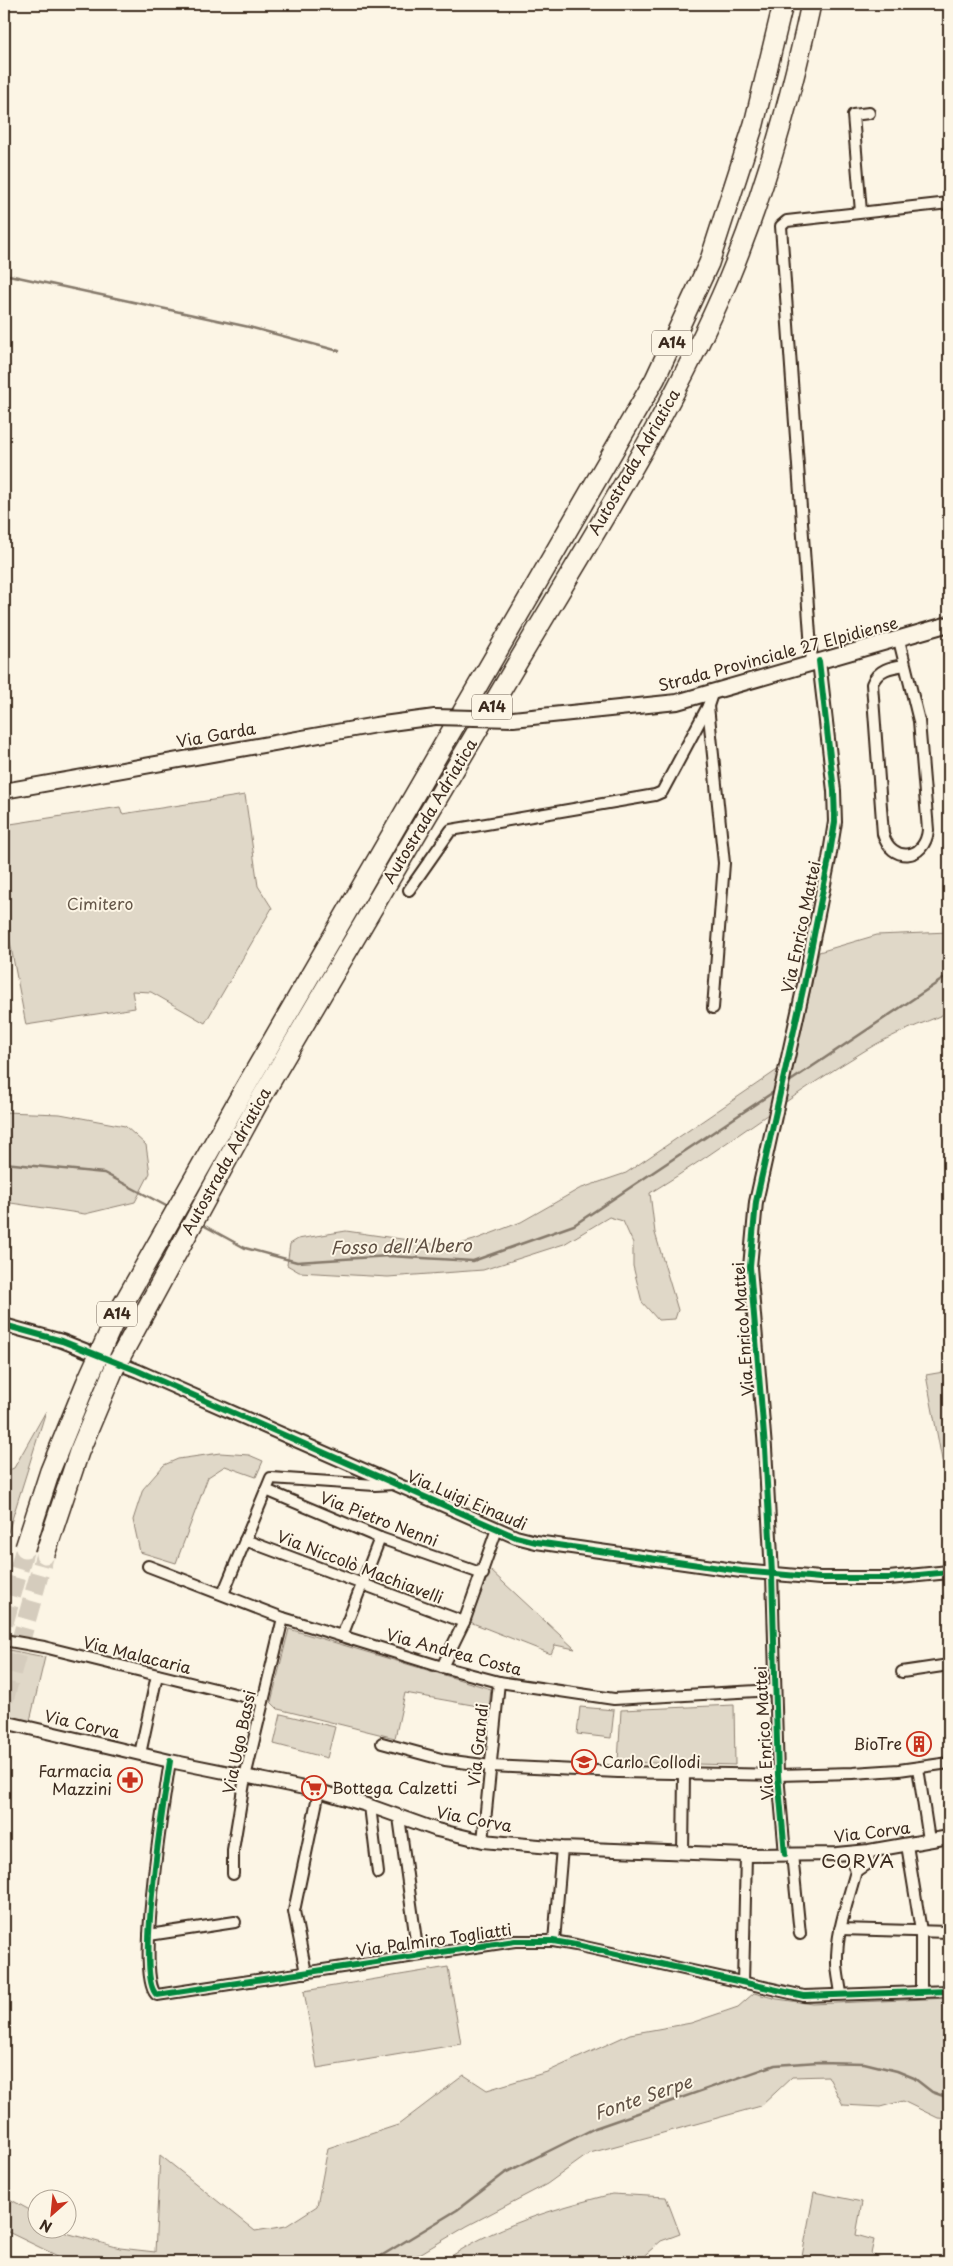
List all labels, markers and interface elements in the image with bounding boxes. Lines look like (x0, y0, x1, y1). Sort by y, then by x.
road number: A14 (652, 330, 692, 356)
street label: Autostrada Adriatica (581, 384, 685, 539)
street label: Strada Provinciale 27 Elpidiense (655, 609, 901, 697)
road number: A14 (472, 694, 512, 720)
street label: Via Garda (174, 715, 257, 753)
street label: Autostrada Adriatica (376, 733, 482, 888)
street label: Via Enrico Mattei (774, 858, 826, 995)
park label: Cimitero (67, 891, 133, 915)
street label: Autostrada Adriatica (175, 1082, 276, 1239)
water label: Fosso dell'Albero (330, 1231, 473, 1260)
street label: Via Enrico Mattei (725, 1261, 759, 1397)
road number: A14 (97, 1302, 137, 1326)
street label: Via Luigi Einaudi (404, 1463, 531, 1535)
street label: Via Pietro Nenni (317, 1484, 442, 1552)
street label: Via Niccolò Machiavelli (274, 1523, 447, 1609)
street label: Via Andrea Costa (384, 1621, 525, 1681)
street label: Via Malacaria (81, 1629, 194, 1679)
street label: Via Enrico Mattei (747, 1665, 779, 1801)
street label: Via Ugo Bassi (215, 1688, 261, 1796)
street label: Via Grandi (461, 1702, 493, 1788)
street label: Via Corva (42, 1703, 122, 1743)
place label: BioTre (853, 1731, 902, 1755)
building icon: BioTre (906, 1731, 932, 1757)
school or university icon: Carlo Collodi (571, 1749, 597, 1775)
place label: Carlo Collodi (602, 1749, 701, 1773)
place label: Farmacia Mazzini (38, 1758, 112, 1800)
pharmacy icon: Farmacia Mazzini (117, 1767, 143, 1793)
supermarket icon: Bottega Calzetti (301, 1775, 327, 1801)
place label: Bottega Calzetti (332, 1775, 457, 1799)
street label: Via Corva (434, 1799, 514, 1837)
street label: Via Corva (832, 1814, 911, 1848)
district label: CORVA (821, 1846, 895, 1874)
street label: Via Palmiro Togliatti (354, 1916, 513, 1962)
water label: Fonte Serpe (590, 2067, 697, 2126)
north arrow (28, 2188, 78, 2238)
text: N (36, 2214, 56, 2238)

